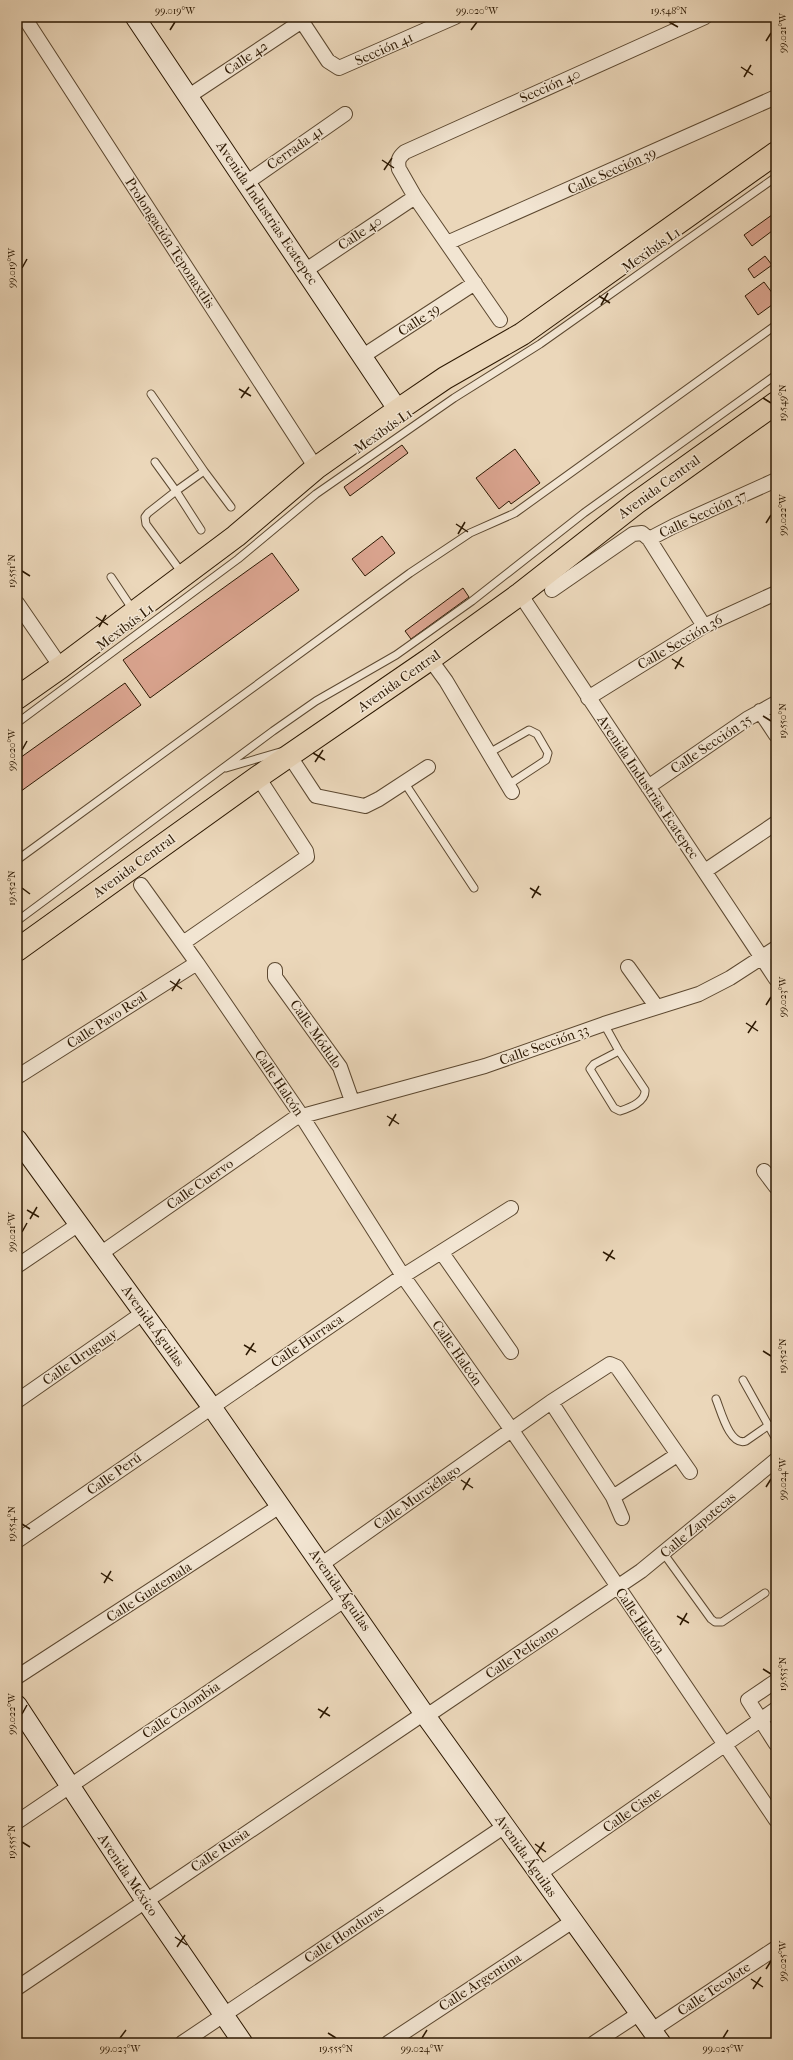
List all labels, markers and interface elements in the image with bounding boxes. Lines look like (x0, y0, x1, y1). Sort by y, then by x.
text: 99.019°W (155, 5, 196, 17)
text: 99.020°W (456, 5, 499, 17)
text: 19.548°N (651, 5, 688, 17)
text: 99.021°W (777, 12, 789, 53)
street label: Sección 41 (352, 29, 416, 69)
street label: Calle 42 (221, 37, 271, 79)
street label: Sección 40 (517, 65, 583, 107)
street label: Cerrada 41 (263, 122, 327, 174)
street label: Avenida Industrias Ecatepec (212, 137, 321, 288)
street label: Calle Sección 39 (565, 144, 659, 198)
street label: Prolongación Teponaxtlis (121, 174, 219, 312)
street label: Calle 40 (335, 212, 385, 254)
street label: Mexibús L1 (618, 224, 684, 276)
text: 99.019°W (6, 247, 18, 288)
street label: Calle 39 (395, 300, 443, 340)
text: 19.549°N (777, 384, 789, 422)
street label: Mexibús L1 (350, 405, 416, 457)
street label: Avenida Central (614, 451, 703, 523)
street label: Calle Sección 37 (657, 486, 750, 542)
text: 99.022°W (777, 493, 789, 536)
text: 19.551°N (6, 554, 18, 588)
street label: Mexibús L1 (93, 600, 157, 654)
street label: Calle Sección 36 (634, 611, 726, 673)
street label: Avenida Central (353, 646, 444, 716)
text: 19.550°N (777, 703, 789, 739)
street label: Avenida Industrias Ecatepec (593, 711, 702, 862)
street label: Calle Sección 35 (667, 711, 755, 777)
text: 99.020°W (6, 728, 18, 771)
street label: Avenida Central (89, 830, 178, 902)
text: 19.552°N (6, 870, 18, 906)
text: 99.023°W (777, 975, 789, 1017)
street label: Calle Pavo Real (64, 988, 150, 1052)
street label: Calle Módulo (286, 997, 346, 1071)
street label: Calle Sección 33 (497, 1021, 591, 1069)
street label: Calle Halcón (251, 1047, 307, 1119)
street label: Calle Cuervo (163, 1155, 237, 1213)
text: 99.021°W (6, 1211, 18, 1252)
street label: Avenida Águilas (117, 1281, 189, 1370)
street label: Calle Hurraca (268, 1310, 347, 1371)
street label: Calle Halcón (428, 1317, 486, 1389)
street label: Calle Uruguay (39, 1325, 121, 1389)
text: 19.552°N (777, 1338, 789, 1374)
street label: Calle Perú (84, 1449, 145, 1499)
text: 99.024°W (777, 1457, 789, 1500)
street label: Calle Murciélago (370, 1461, 464, 1533)
street label: Calle Zapotecas (657, 1488, 739, 1562)
text: 19.554°N (6, 1506, 18, 1542)
street label: Avenida Águilas (305, 1544, 375, 1634)
street label: Calle Guatemala (103, 1558, 195, 1626)
street label: Calle Halcón (612, 1585, 668, 1657)
street label: Calle Pelícano (482, 1621, 562, 1683)
text: 19.553°N (777, 1656, 789, 1691)
street label: Calle Colombia (139, 1677, 224, 1742)
text: 99.022°W (6, 1692, 18, 1735)
street label: Calle Cisne (600, 1784, 664, 1836)
street label: Avenida Águilas (491, 1810, 561, 1900)
text: 19.555°N (6, 1824, 18, 1859)
street label: Calle Rusia (187, 1824, 253, 1876)
street label: Avenida México (94, 1830, 162, 1919)
street label: Calle Honduras (301, 1901, 387, 1967)
text: 99.025°W (777, 1939, 789, 1981)
street label: Calle Argentina (436, 1949, 525, 2015)
street label: Calle Tecolote (674, 1958, 754, 2020)
text: 99.023°W (100, 2043, 142, 2055)
text: 19.555°N (319, 2043, 354, 2055)
text: 99.024°W (401, 2043, 444, 2055)
text: 99.025°W (703, 2043, 745, 2055)

